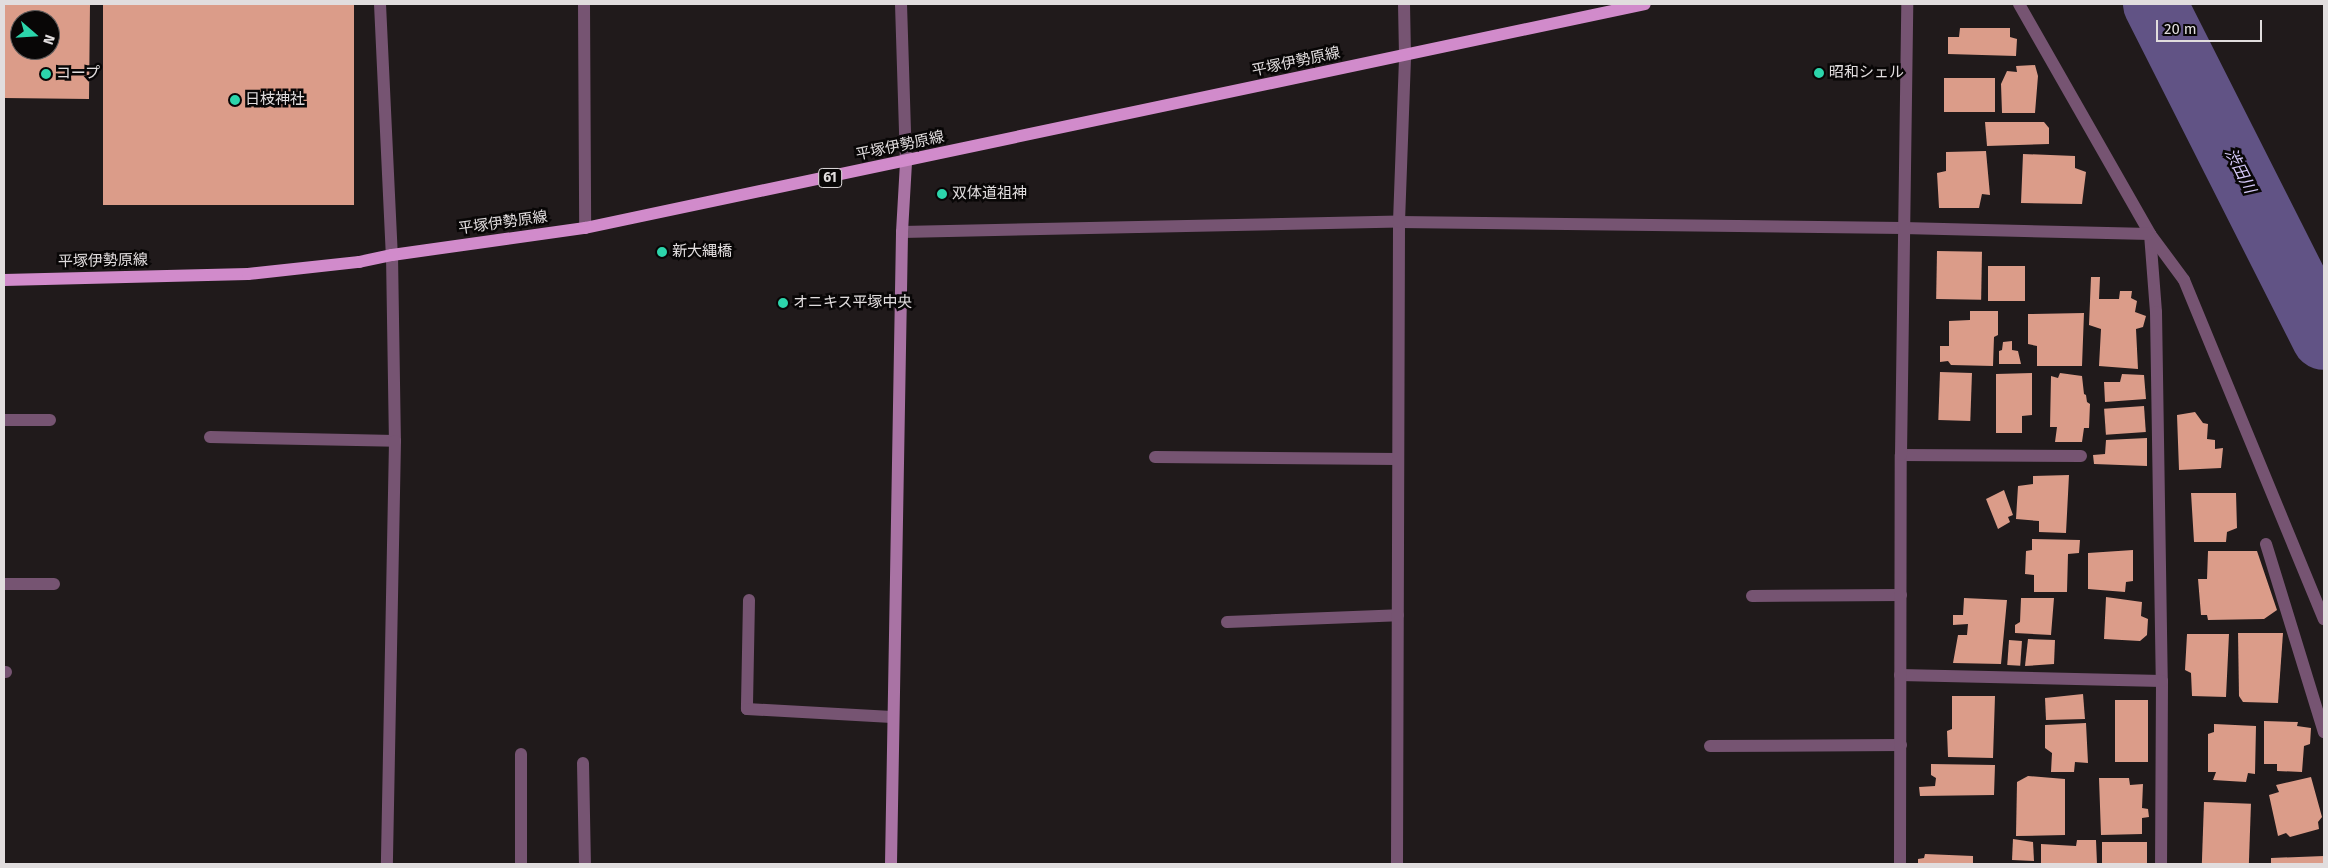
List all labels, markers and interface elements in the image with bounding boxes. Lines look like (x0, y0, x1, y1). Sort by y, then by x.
north arrow (10, 10, 60, 60)
scale bar (2158, 10, 2264, 42)
text: 20 m (2164, 20, 2197, 38)
text: N (39, 33, 58, 47)
street label: 平塚伊勢原線 (1250, 44, 1342, 80)
place label: 昭和シェル (1829, 64, 1904, 82)
place label: コープ (56, 65, 101, 83)
marker: 昭和シェル (1813, 67, 1825, 79)
marker: コープ (40, 68, 52, 80)
place label: 日枝神社 (245, 91, 305, 109)
marker: 日枝神社 (229, 94, 241, 106)
street label: 平塚伊勢原線 (854, 128, 946, 164)
water label: 渋田川 (2221, 145, 2259, 197)
road number: 61 (818, 167, 842, 190)
place label: 双体道祖神 (952, 185, 1027, 203)
marker: 双体道祖神 (936, 188, 948, 200)
street label: 平塚伊勢原線 (457, 208, 549, 238)
place label: 新大縄橋 (672, 243, 732, 261)
marker: 新大縄橋 (656, 246, 668, 258)
street label: 平塚伊勢原線 (58, 251, 148, 271)
place label: オニキス平塚中央 (793, 294, 913, 312)
marker: オニキス平塚中央 (777, 297, 789, 309)

